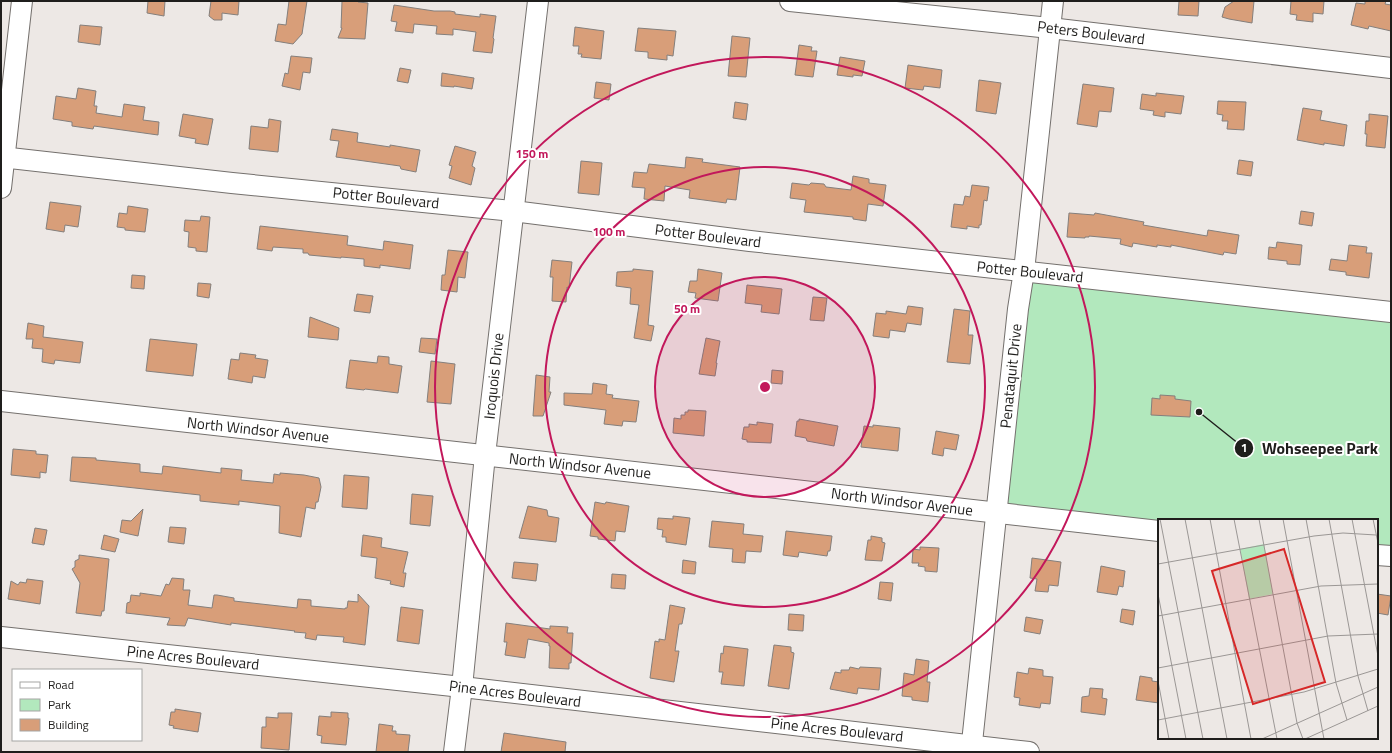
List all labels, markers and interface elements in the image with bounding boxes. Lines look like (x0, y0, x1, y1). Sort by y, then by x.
street label: Peters Boulevard (1036, 14, 1146, 51)
text: 150 m (516, 144, 548, 163)
street label: Potter Boulevard (332, 180, 440, 215)
street label: Potter Boulevard (654, 218, 763, 253)
text: 100 m (593, 222, 625, 241)
street label: Potter Boulevard (976, 254, 1084, 289)
text: 50 m (674, 299, 700, 318)
street label: Penataquit Drive (994, 322, 1027, 430)
street label: Iroquois Drive (478, 332, 509, 420)
centre of rings (758, 380, 772, 394)
street label: North Windsor Avenue (186, 411, 330, 448)
callout: Wohseepee Park (1234, 434, 1386, 462)
text: Wohseepee Park (1262, 436, 1379, 460)
text: 1 (1241, 438, 1247, 457)
street label: North Windsor Avenue (508, 447, 652, 484)
street label: North Windsor Avenue (830, 481, 974, 522)
inset map (1158, 519, 1378, 739)
street label: Pine Acres Boulevard (126, 639, 260, 676)
legend (12, 669, 142, 741)
street label: Pine Acres Boulevard (448, 674, 582, 713)
text: Road (48, 675, 74, 694)
text: Park (48, 695, 71, 714)
street label: Pine Acres Boulevard (770, 711, 904, 748)
text: Building (48, 715, 89, 734)

